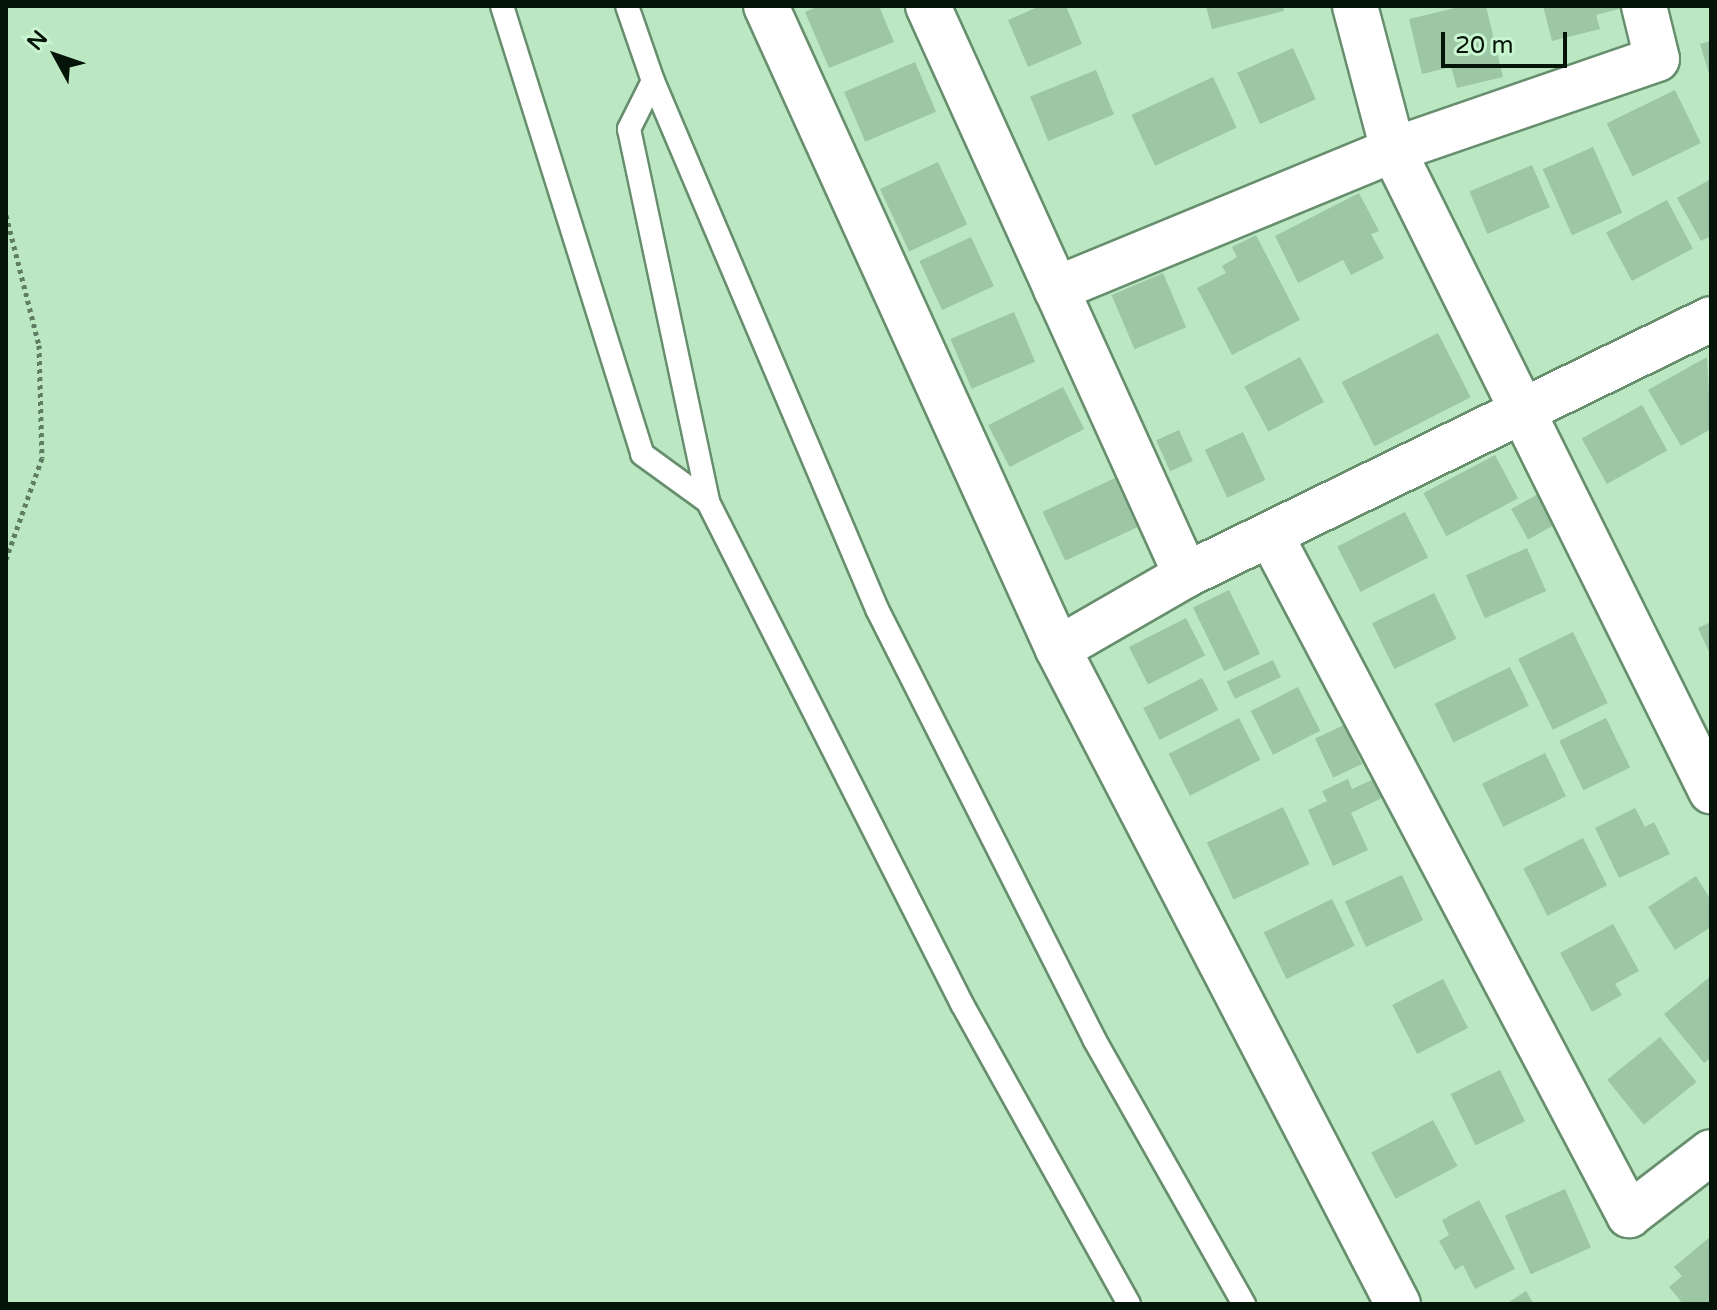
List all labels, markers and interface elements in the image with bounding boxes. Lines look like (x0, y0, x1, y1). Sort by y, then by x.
north arrow (16, 16, 96, 96)
scale bar (1445, 16, 1571, 66)
text: N (22, 25, 53, 56)
text: 20 m (1455, 31, 1513, 60)

